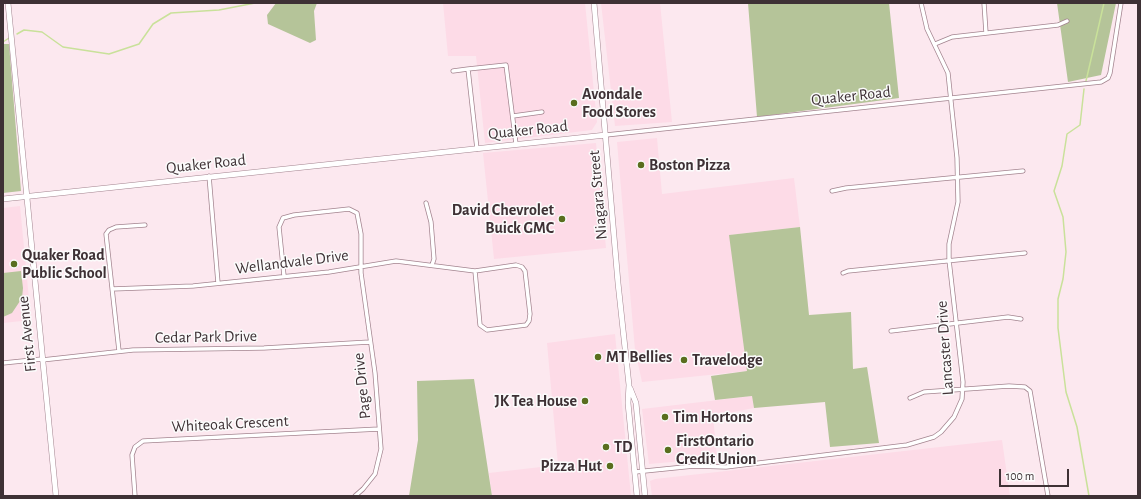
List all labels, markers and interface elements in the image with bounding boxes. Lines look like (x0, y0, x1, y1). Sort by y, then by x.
street label: Quaker Road (810, 82, 892, 110)
place label: Avondale Food Stores (582, 84, 656, 122)
marker: Avondale Food Stores (569, 98, 579, 108)
street label: Quaker Road (487, 116, 569, 144)
street label: Niagara Street (585, 149, 611, 241)
street label: Quaker Road (165, 150, 247, 178)
place label: Boston Pizza (649, 155, 730, 175)
marker: Boston Pizza (636, 160, 646, 170)
place label: David Chevrolet Buick GMC (452, 200, 554, 238)
marker: David Chevrolet Buick GMC (557, 214, 567, 224)
place label: Quaker Road Public School (22, 245, 107, 283)
street label: Wellandvale Drive (234, 246, 350, 278)
marker: Quaker Road Public School (9, 259, 19, 269)
street label: First Avenue (13, 295, 41, 373)
street label: Lancaster Drive (932, 300, 958, 396)
street label: Cedar Park Drive (155, 327, 257, 347)
place label: MT Bellies (606, 347, 672, 367)
place label: Travelodge (692, 350, 763, 370)
street label: Page Drive (349, 352, 375, 420)
marker: MT Bellies (593, 352, 603, 362)
marker: Travelodge (679, 355, 689, 365)
place label: JK Tea House (494, 391, 577, 411)
marker: JK Tea House (580, 396, 590, 406)
place label: Tim Hortons (673, 407, 753, 427)
street label: Whiteoak Crescent (171, 411, 289, 437)
marker: Tim Hortons (660, 412, 670, 422)
place label: FirstOntario Credit Union (676, 431, 756, 469)
place label: TD (614, 437, 632, 457)
marker: TD (601, 442, 611, 452)
marker: FirstOntario Credit Union (663, 445, 673, 455)
place label: Pizza Hut (541, 456, 602, 476)
marker: Pizza Hut (605, 461, 615, 471)
scale bar (1001, 461, 1071, 487)
text: 100 m (1006, 470, 1034, 482)

